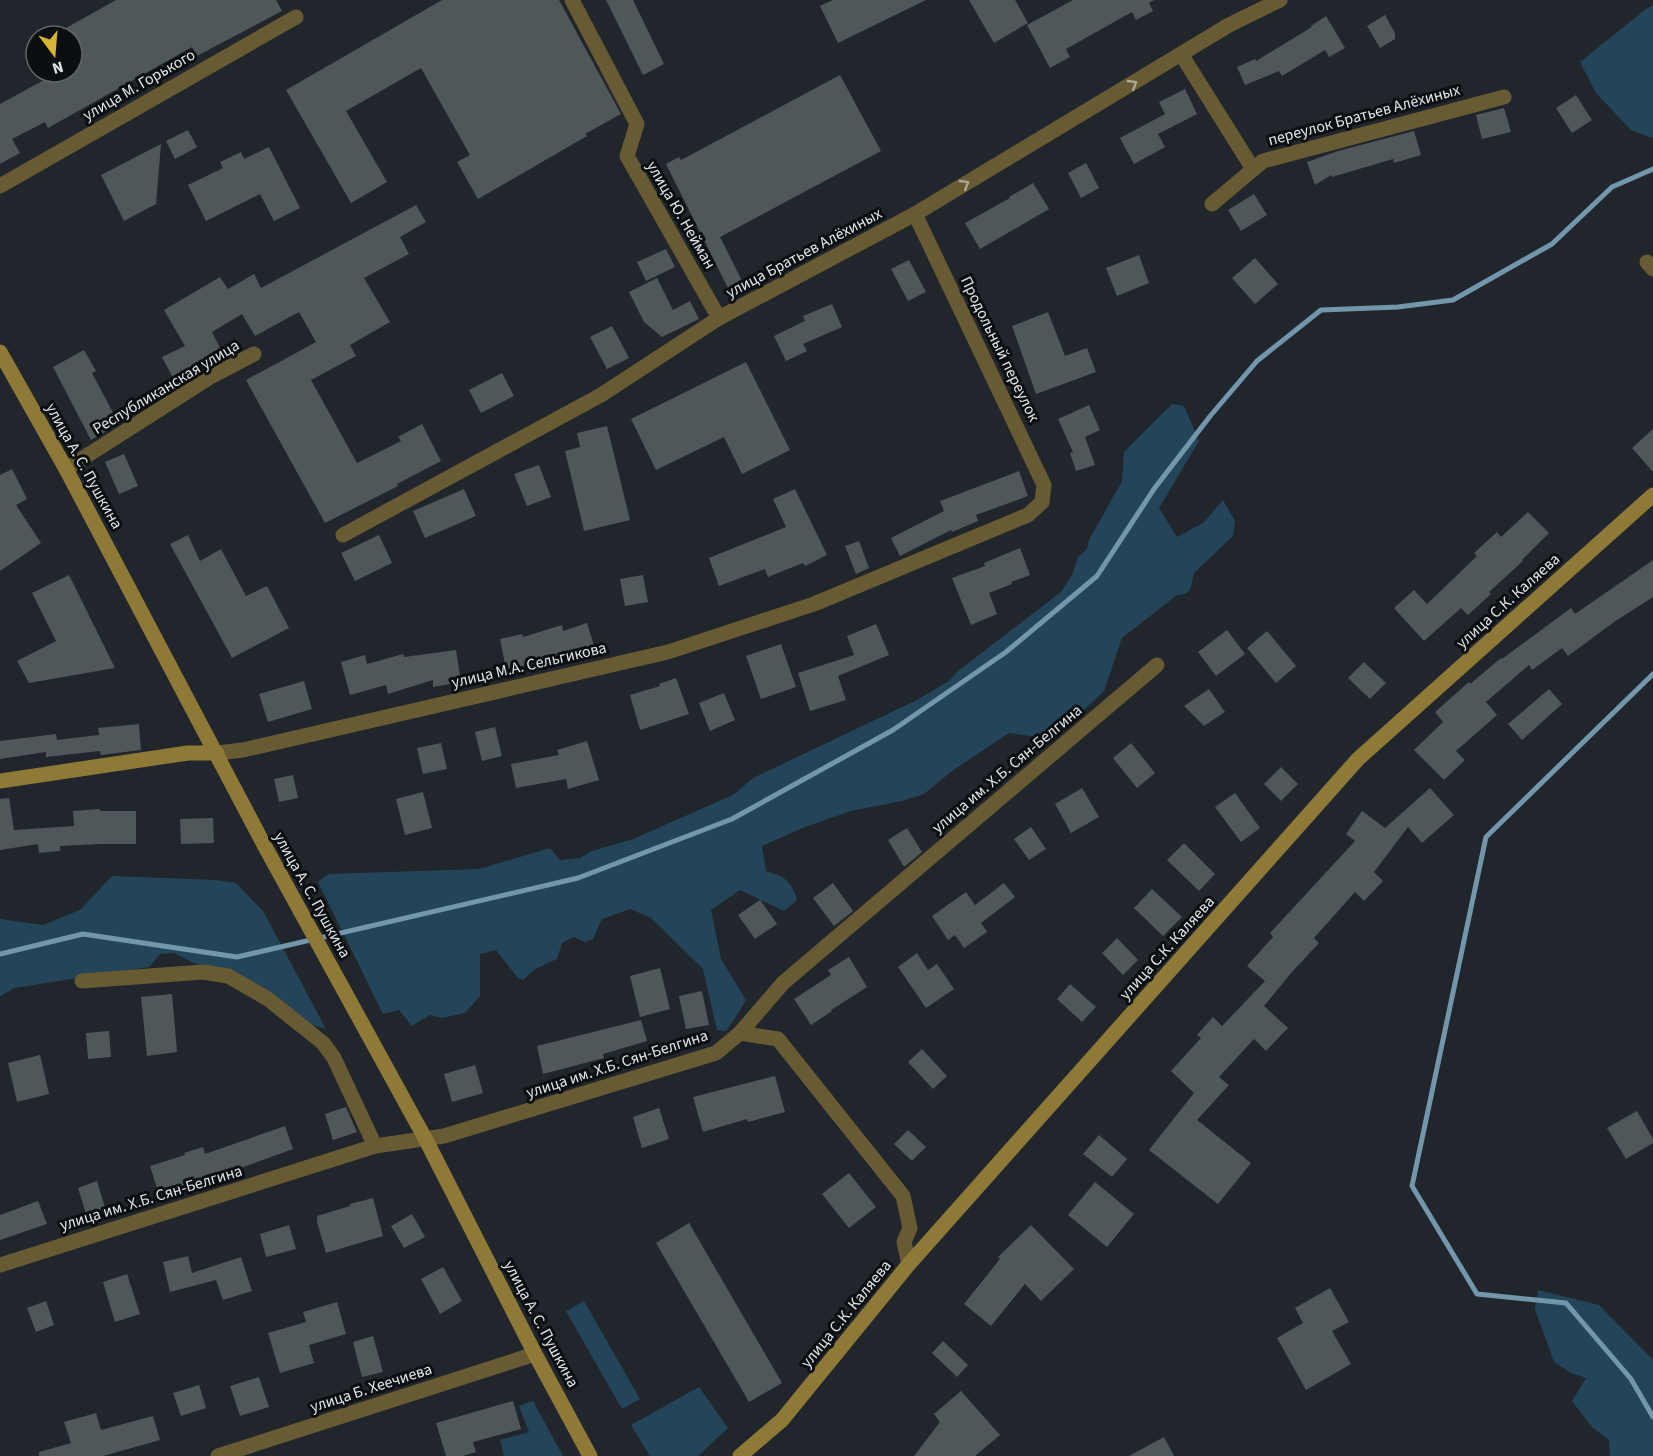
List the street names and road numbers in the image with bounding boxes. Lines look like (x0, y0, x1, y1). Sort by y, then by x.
street label: улица М. Горького (79, 44, 199, 126)
street label: переулок Братьев Алёхиных (1266, 79, 1462, 151)
street label: улица Ю. Нейман (641, 157, 721, 273)
street label: улица Братьев Алёхиных (722, 202, 886, 304)
street label: Продольный переулок (955, 272, 1045, 426)
street label: Республиканская улица (88, 334, 244, 440)
street label: улица А. С. Пушкина (40, 399, 128, 533)
street label: улица С.К. Каляева (1451, 548, 1565, 654)
street label: улица М.А. Сельгикова (449, 636, 609, 694)
street label: улица им. Х.Б. Сян-Белгина (927, 700, 1087, 838)
street label: улица А. С. Пушкина (268, 828, 356, 962)
street label: улица С.К. Каляева (1114, 891, 1220, 1005)
street label: улица им. Х.Б. Сян-Белгина (523, 1024, 711, 1104)
street label: улица им. Х.Б. Сян-Белгина (57, 1160, 245, 1236)
street label: улица С.К. Каляева (796, 1255, 896, 1373)
street label: улица А. С. Пушкина (498, 1257, 584, 1391)
street label: улица Б. Хеечиева (307, 1358, 435, 1418)

